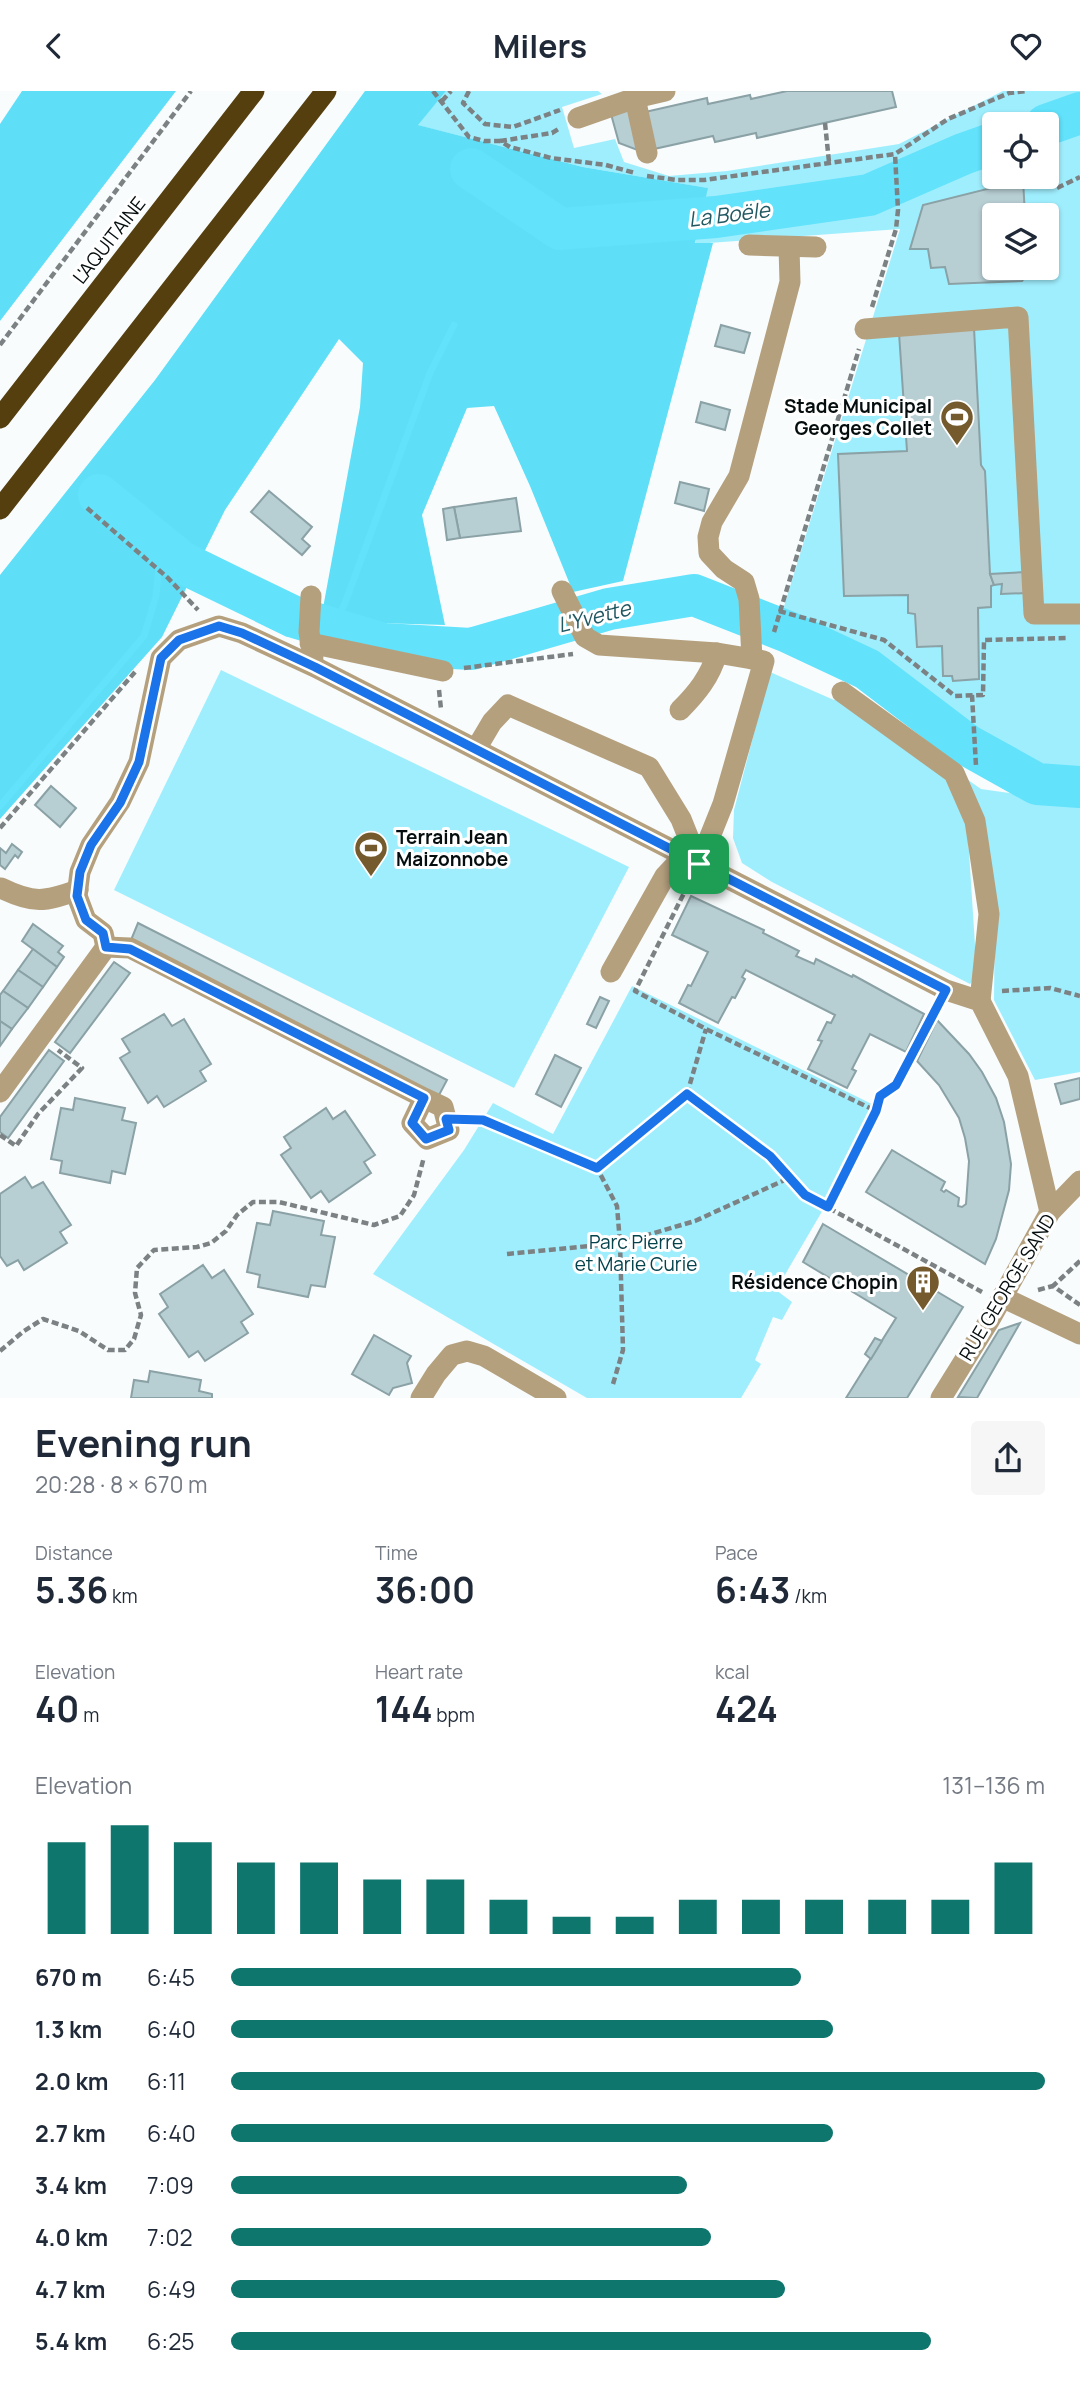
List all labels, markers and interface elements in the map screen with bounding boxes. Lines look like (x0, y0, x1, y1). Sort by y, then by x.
text: Milers (493, 24, 587, 68)
icon: back (35, 27, 73, 65)
icon: heart (1007, 27, 1045, 65)
map controls (982, 112, 1059, 280)
button: locate (982, 112, 1059, 189)
street label: L'AQUITAINE (67, 191, 151, 289)
water label: La Boële (687, 195, 773, 233)
button: layers (982, 203, 1059, 280)
place label: Stade Municipal Georges Collet (784, 393, 932, 441)
sports icon: Stade Municipal Georges Collet (938, 398, 976, 447)
water label: L'Yvette (555, 593, 635, 639)
place label: Terrain Jean Maizonnobe (396, 824, 508, 872)
sports icon: Terrain Jean Maizonnobe (352, 829, 390, 878)
pin (669, 834, 729, 894)
icon: arrive (680, 845, 718, 883)
street label: RUE GEORGE SAND (953, 1209, 1061, 1365)
park label: Parc Pierre et Marie Curie (575, 1229, 697, 1277)
building icon: Résidence Chopin (904, 1263, 942, 1312)
place label: Résidence Chopin (731, 1269, 898, 1295)
text: Evening run (35, 1416, 252, 1468)
button: share (971, 1421, 1045, 1495)
text: 20:28 · 8 × 670 m (35, 1468, 208, 1500)
text: Distance (35, 1540, 113, 1566)
text: Time (375, 1540, 418, 1566)
text: Pace (715, 1540, 758, 1566)
text: 5.36 (35, 1566, 108, 1614)
text: 36:00 (375, 1566, 475, 1614)
text: 6:43 (715, 1566, 790, 1614)
text: km (108, 1583, 138, 1609)
text: /km (790, 1583, 827, 1609)
text: Elevation (35, 1659, 115, 1685)
text: Heart rate (375, 1659, 463, 1685)
text: kcal (715, 1659, 750, 1685)
text: 40 (35, 1685, 79, 1733)
text: 144 (375, 1685, 433, 1733)
text: 424 (715, 1685, 778, 1733)
text: m (79, 1702, 99, 1728)
text: bpm (433, 1702, 475, 1728)
text: Elevation (35, 1769, 132, 1801)
text: 131–136 m (942, 1769, 1045, 1801)
text: 670 m (35, 1961, 102, 1993)
text: 6:45 (147, 1961, 195, 1993)
text: 1.3 km (35, 2013, 102, 2045)
text: 6:40 (147, 2013, 196, 2045)
text: 2.0 km (35, 2065, 108, 2097)
text: 6:11 (147, 2065, 186, 2097)
text: 2.7 km (35, 2117, 106, 2149)
text: 6:40 (147, 2117, 196, 2149)
text: 3.4 km (35, 2169, 107, 2201)
text: 7:09 (147, 2169, 194, 2201)
text: 4.0 km (35, 2221, 108, 2253)
text: 7:02 (147, 2221, 193, 2253)
text: 4.7 km (35, 2273, 105, 2305)
text: 6:49 (147, 2273, 196, 2305)
text: 5.4 km (35, 2325, 107, 2357)
text: 6:25 (147, 2325, 195, 2357)

